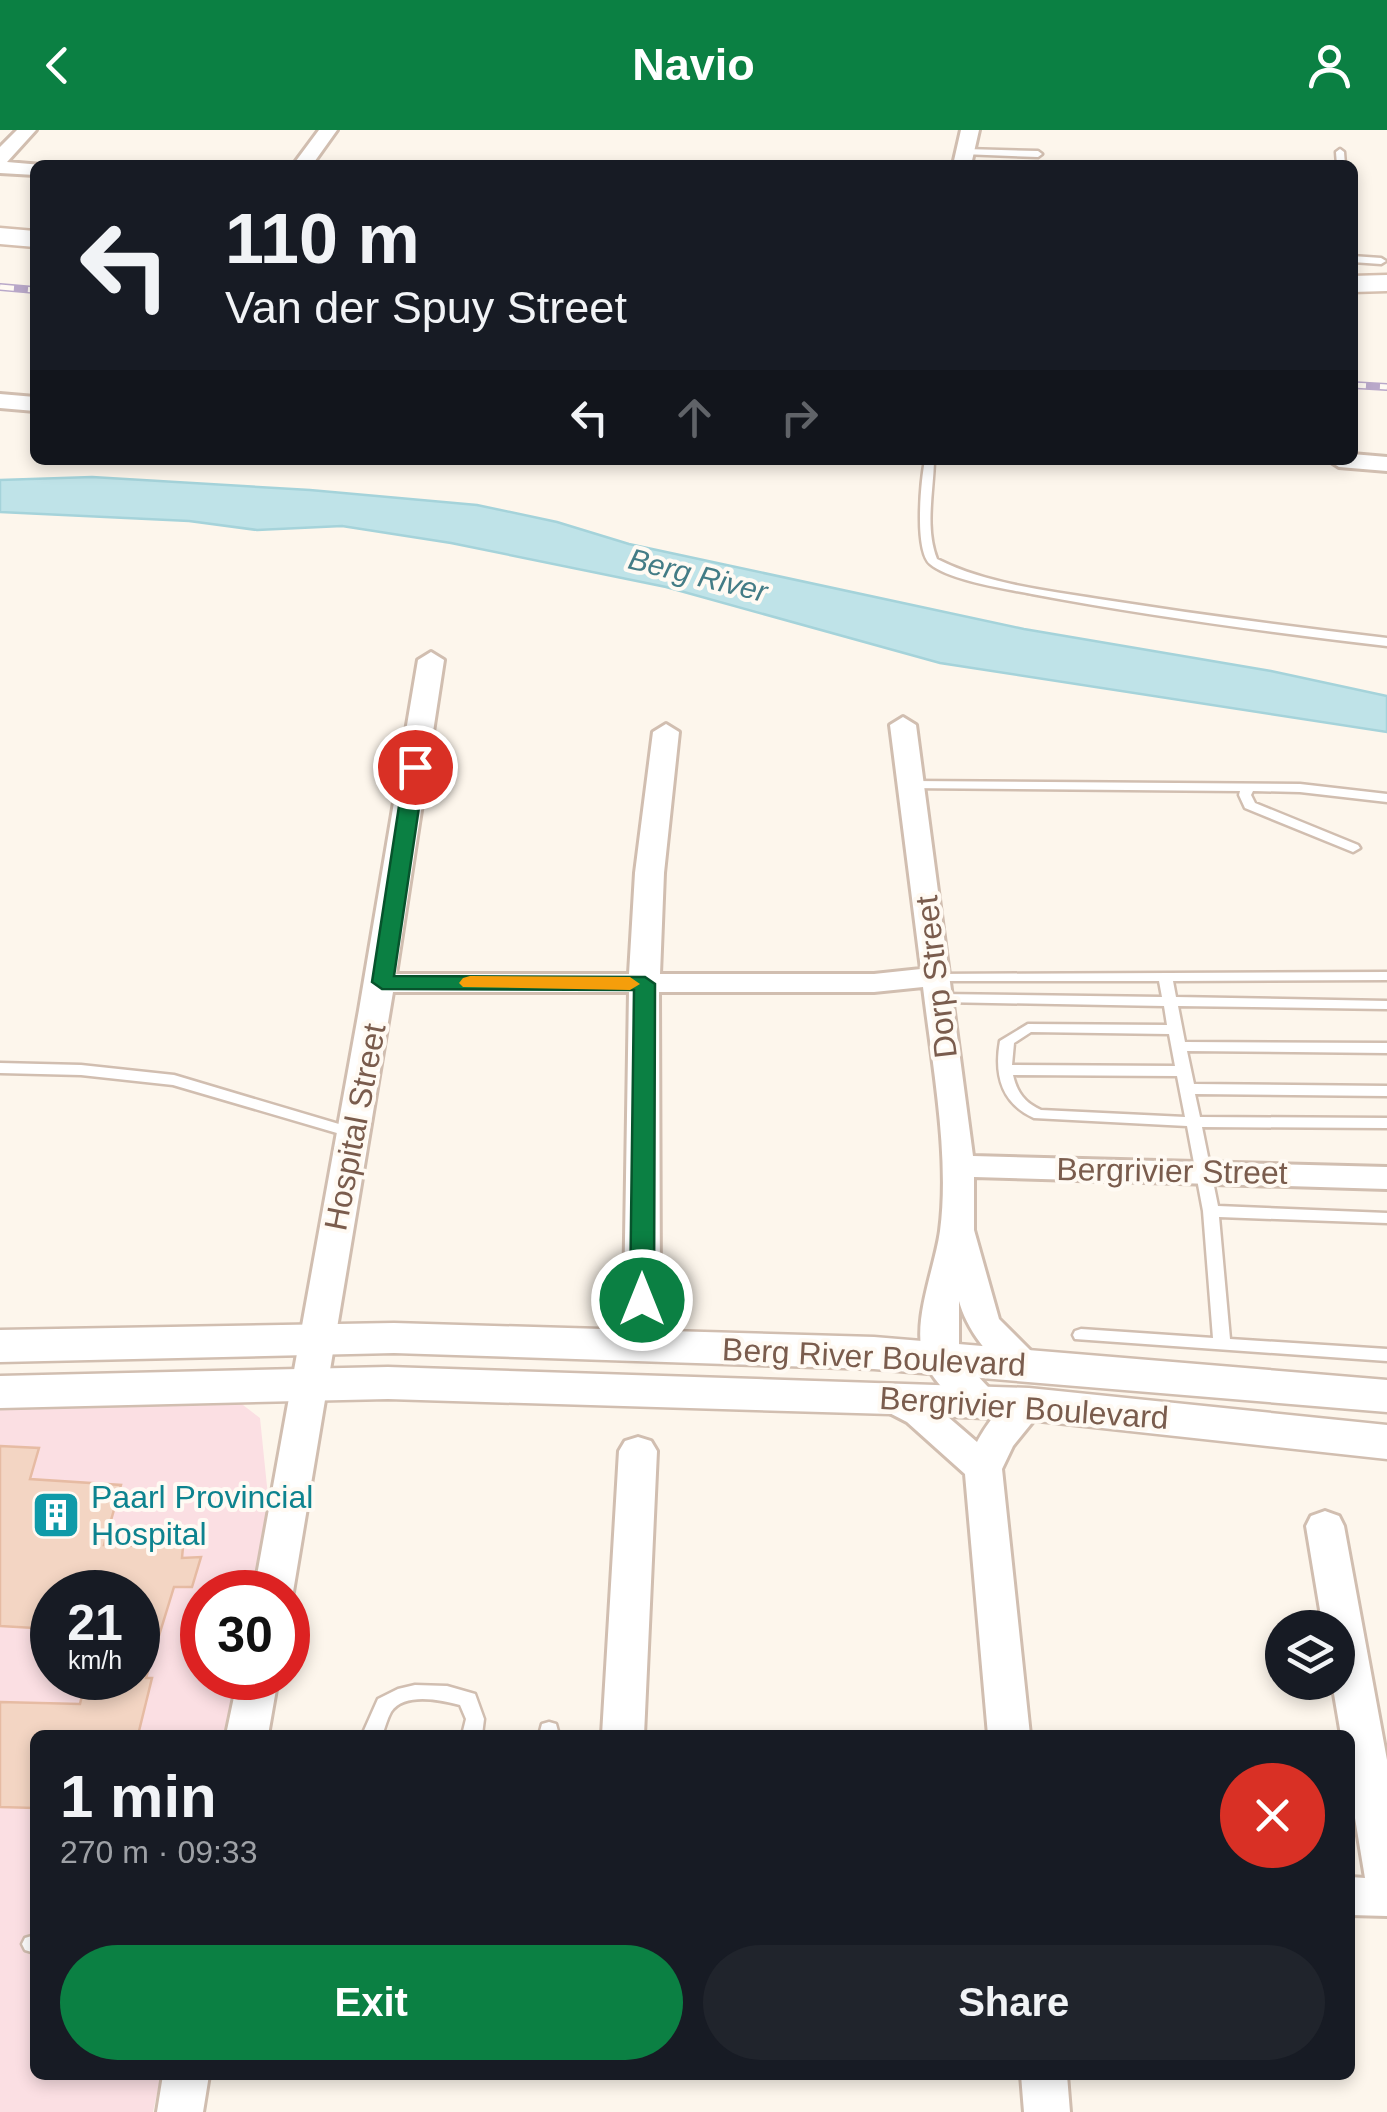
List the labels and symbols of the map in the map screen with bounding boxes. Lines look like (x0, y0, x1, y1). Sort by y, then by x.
water label: Berg River (625, 542, 772, 608)
pin (373, 725, 458, 810)
street label: Dorp Street (908, 893, 964, 1060)
street label: Hospital Street (317, 1020, 393, 1233)
street label: Bergrivier Street (1056, 1151, 1288, 1191)
position arrow (590, 1248, 694, 1352)
street label: Berg River Boulevard (721, 1331, 1027, 1383)
street label: Bergrivier Boulevard (878, 1380, 1170, 1436)
place label: Paarl Provincial Hospital (91, 1479, 313, 1552)
building icon: Paarl Provincial Hospital (30, 1489, 82, 1541)
speed limit sign: 30 (180, 1570, 310, 1700)

